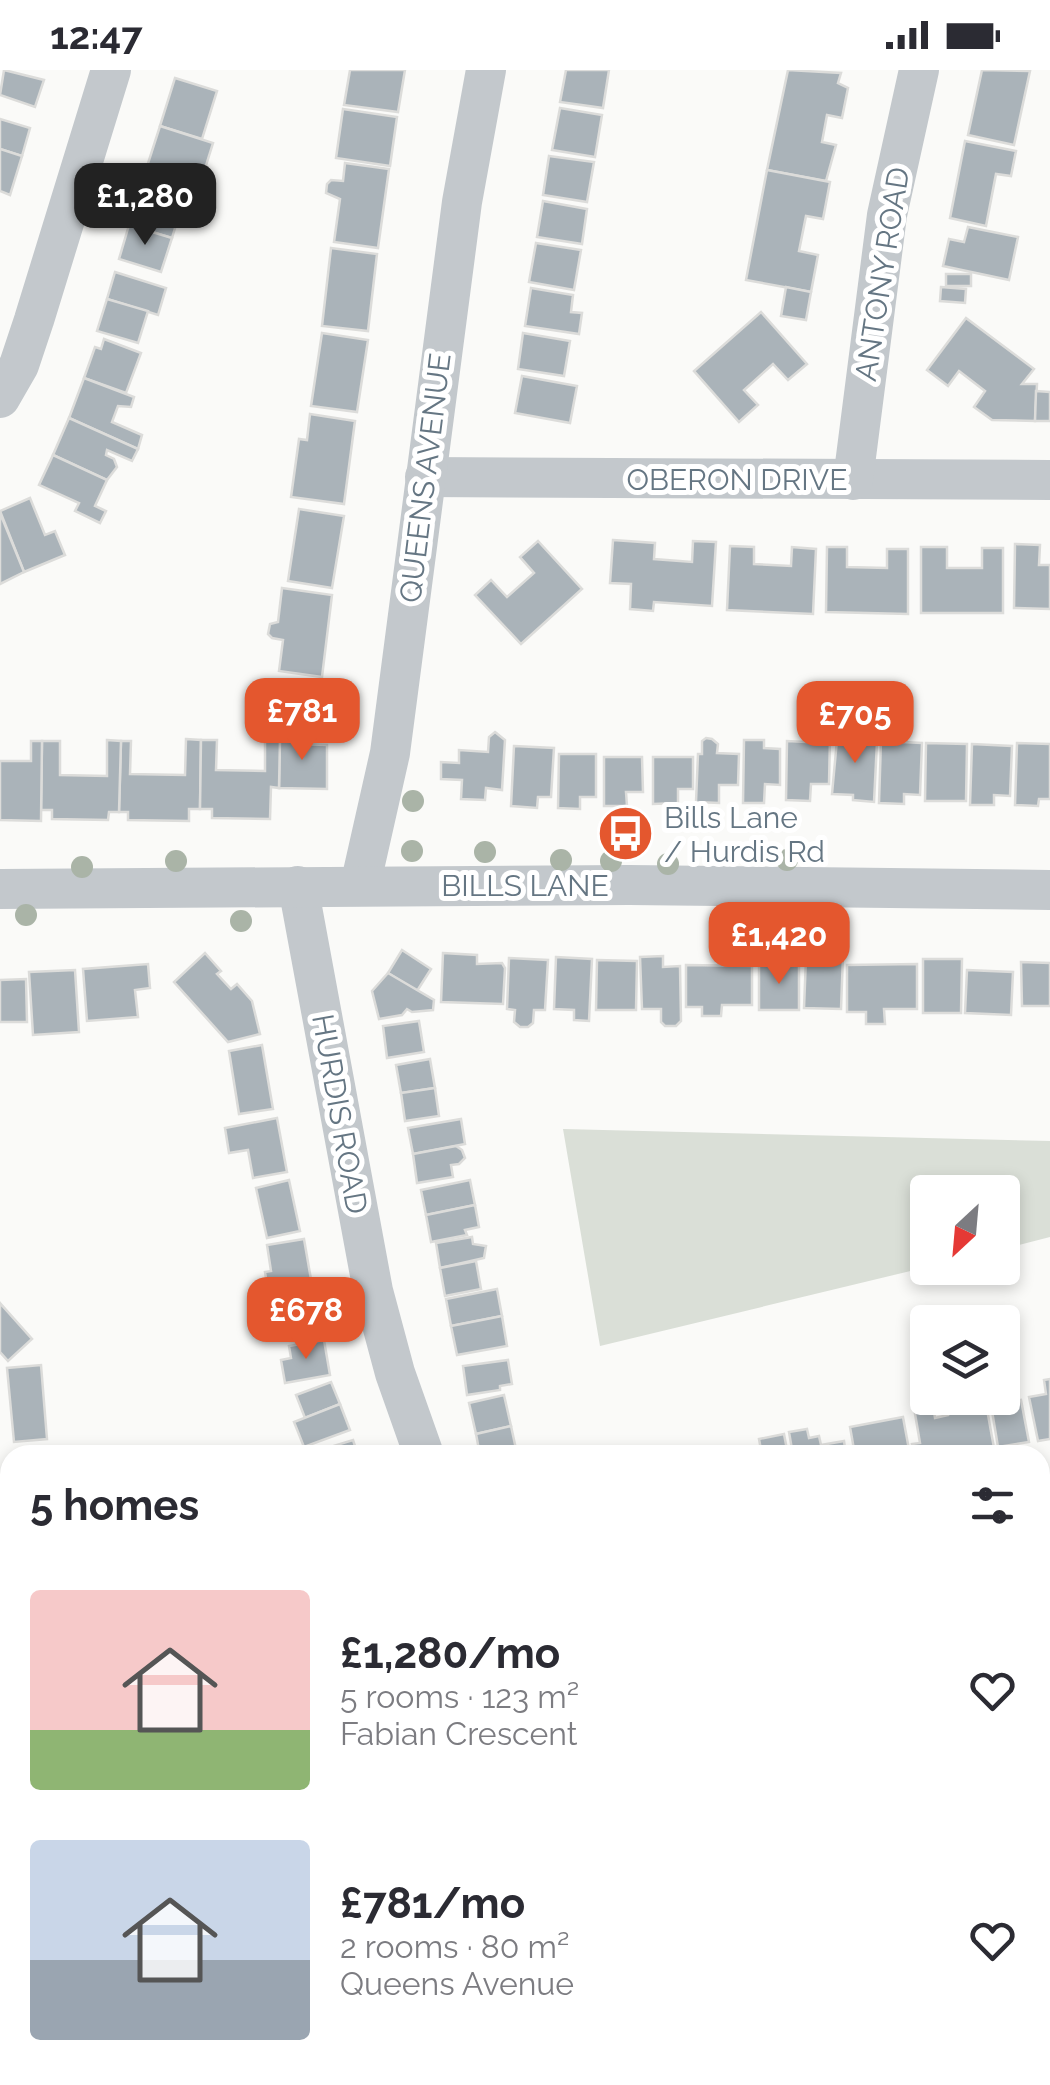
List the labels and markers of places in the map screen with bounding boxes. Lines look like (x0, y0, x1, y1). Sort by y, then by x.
pin: £1,280 (64, 163, 226, 248)
pin: £781 (243, 678, 361, 763)
pin: £705 (796, 681, 914, 766)
place label: Bills Lane / Hurdis Rd (664, 800, 825, 869)
bus stop icon: Bills Lane / Hurdis Rd (595, 804, 655, 864)
pin: £1,420 (698, 902, 860, 987)
pin: £678 (247, 1277, 365, 1362)

